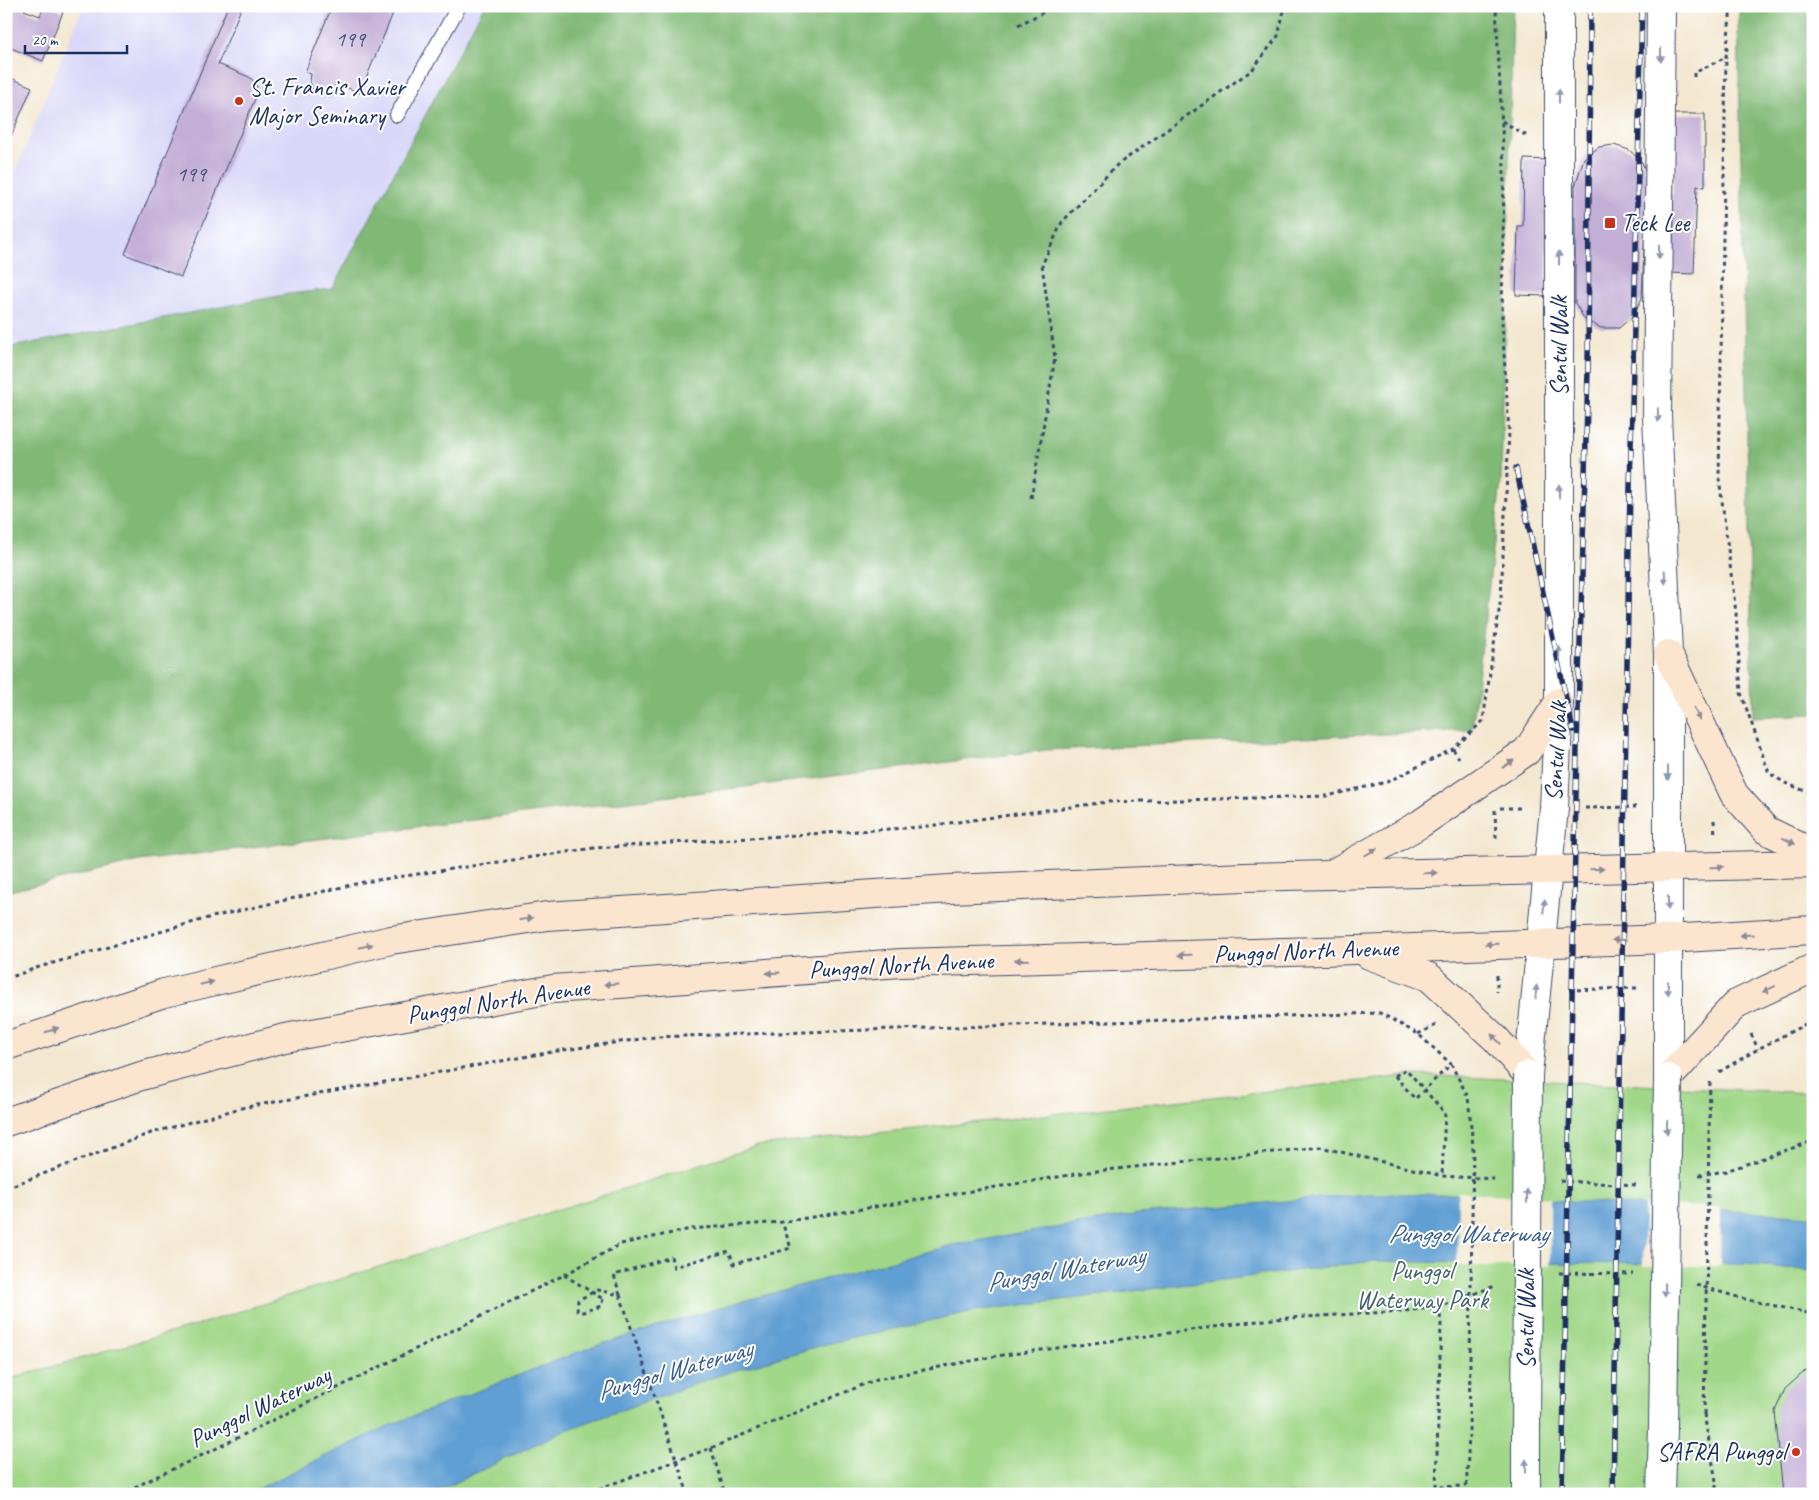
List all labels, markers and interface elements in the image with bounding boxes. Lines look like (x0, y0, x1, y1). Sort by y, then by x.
scale bar (25, 22, 128, 54)
house number: 199 (335, 25, 367, 53)
text: 20 m (32, 31, 59, 50)
one-way arrow (1657, 47, 1665, 63)
place label: St. Francis Xavier Major Seminary (249, 71, 407, 132)
one-way arrow (1555, 87, 1563, 103)
marker: St. Francis Xavier Major Seminary (233, 95, 245, 107)
house number: 199 (176, 160, 208, 188)
place label: Teck Lee (1621, 207, 1691, 239)
marker: Teck Lee (1603, 216, 1617, 230)
one-way arrow (1655, 245, 1663, 261)
one-way arrow (1555, 250, 1563, 266)
street label: Sentul Walk (1543, 294, 1575, 396)
one-way arrow (1654, 407, 1662, 423)
one-way arrow (1555, 482, 1563, 498)
one-way arrow (1661, 570, 1669, 586)
one-way arrow (1555, 645, 1563, 661)
street label: Sentul Walk (1537, 698, 1575, 802)
one-way arrow (1693, 707, 1701, 721)
one-way arrow (1501, 759, 1515, 769)
one-way arrow (1664, 765, 1672, 781)
one-way arrow (1782, 837, 1797, 845)
one-way arrow (1365, 847, 1378, 856)
one-way arrow (1709, 863, 1725, 871)
one-way arrow (1589, 865, 1605, 873)
one-way arrow (1422, 869, 1438, 877)
one-way arrow (1664, 895, 1672, 911)
one-way arrow (1540, 898, 1548, 914)
one-way arrow (518, 915, 534, 923)
one-way arrow (1738, 931, 1754, 939)
street label: Punggol North Avenue (1213, 932, 1401, 970)
one-way arrow (1611, 936, 1627, 944)
one-way arrow (1484, 941, 1500, 949)
one-way arrow (358, 942, 373, 950)
street label: Punggol North Avenue (808, 944, 996, 986)
one-way arrow (1176, 951, 1192, 959)
one-way arrow (1014, 956, 1030, 964)
one-way arrow (764, 969, 780, 977)
street label: Punggol North Avenue (404, 970, 593, 1031)
one-way arrow (200, 979, 215, 987)
one-way arrow (1664, 980, 1672, 996)
one-way arrow (602, 981, 618, 989)
one-way arrow (1532, 984, 1540, 1000)
one-way arrow (1762, 985, 1776, 993)
one-way arrow (45, 1026, 60, 1034)
one-way arrow (1490, 1033, 1502, 1045)
one-way arrow (1663, 1119, 1671, 1135)
one-way arrow (1523, 1188, 1531, 1204)
water label: Punggol Waterway (1388, 1217, 1552, 1250)
water label: Punggol Waterway (984, 1238, 1150, 1299)
park label: Punggol Waterway Park (1356, 1255, 1490, 1316)
street label: Sentul Walk (1510, 1267, 1542, 1369)
one-way arrow (1661, 1282, 1669, 1298)
water label: Punggol Waterway (593, 1331, 759, 1408)
street label: Punggol Waterway (184, 1358, 337, 1455)
place label: SAFRA Punggol (1657, 1436, 1791, 1468)
marker: SAFRA Punggol (1790, 1446, 1802, 1458)
one-way arrow (1522, 1457, 1530, 1473)

